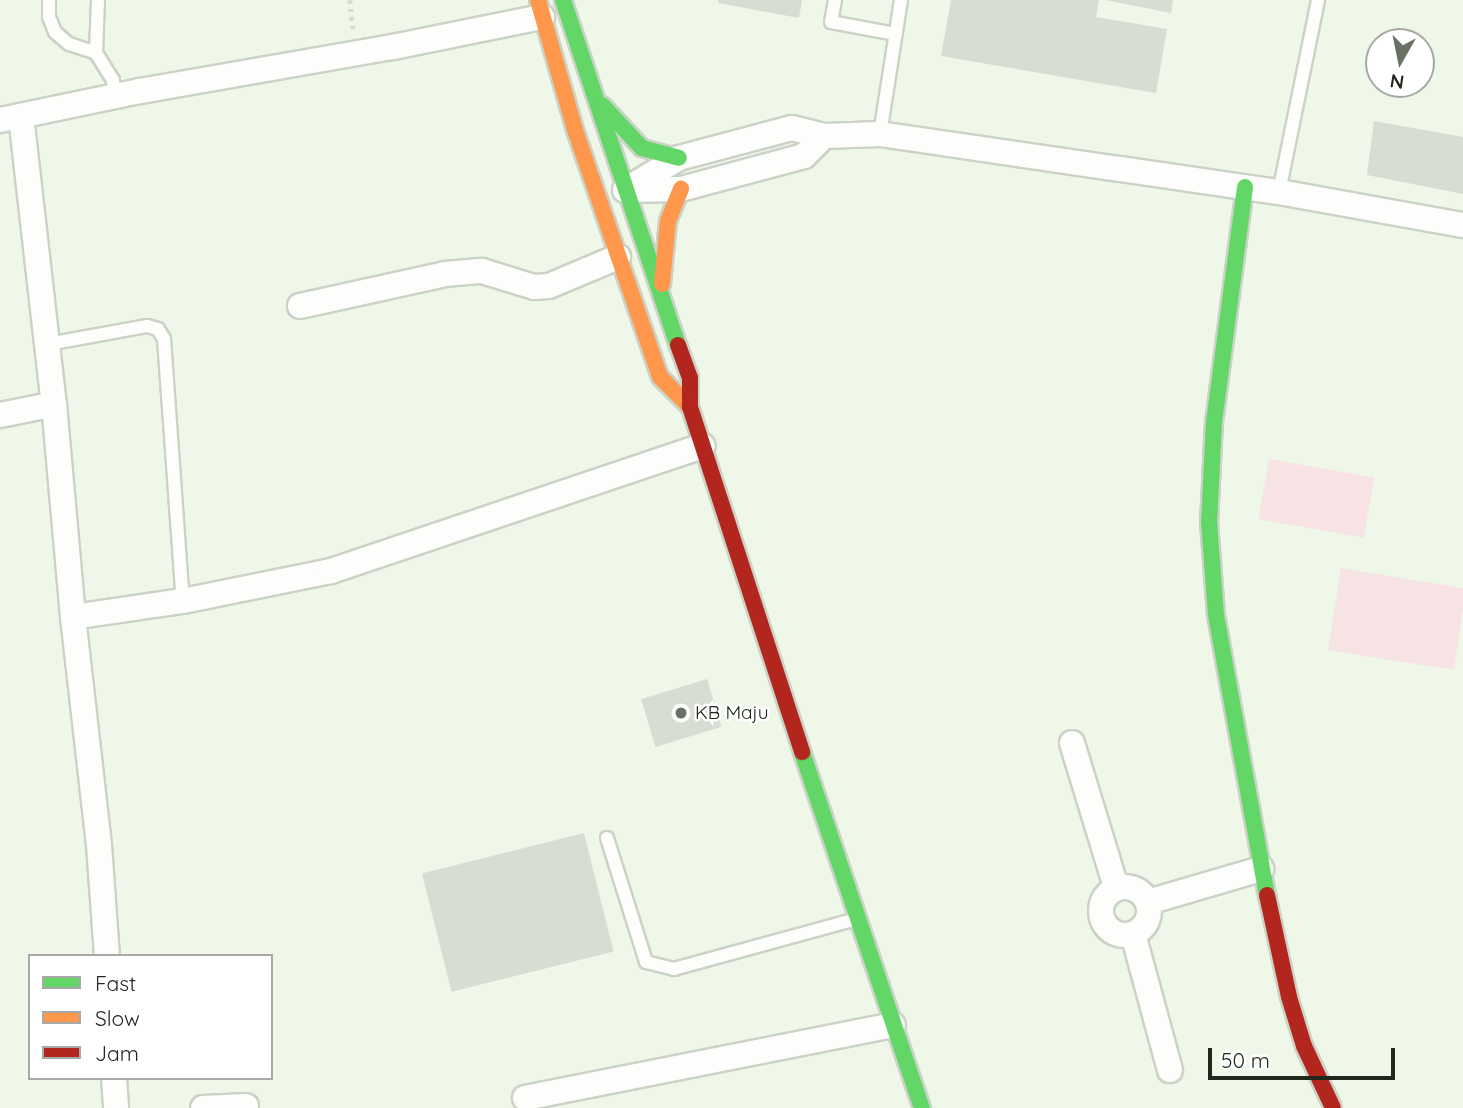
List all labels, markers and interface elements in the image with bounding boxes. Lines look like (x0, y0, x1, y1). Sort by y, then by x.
north arrow (1365, 28, 1435, 98)
text: N (1388, 69, 1406, 95)
place label: KB Maju (695, 702, 769, 724)
marker: KB Maju (673, 705, 689, 721)
legend (28, 954, 273, 1080)
text: Fast (95, 970, 136, 996)
text: Slow (95, 1005, 140, 1031)
scale bar (1211, 1034, 1398, 1078)
text: Jam (95, 1040, 139, 1066)
text: 50 m (1221, 1047, 1270, 1073)

